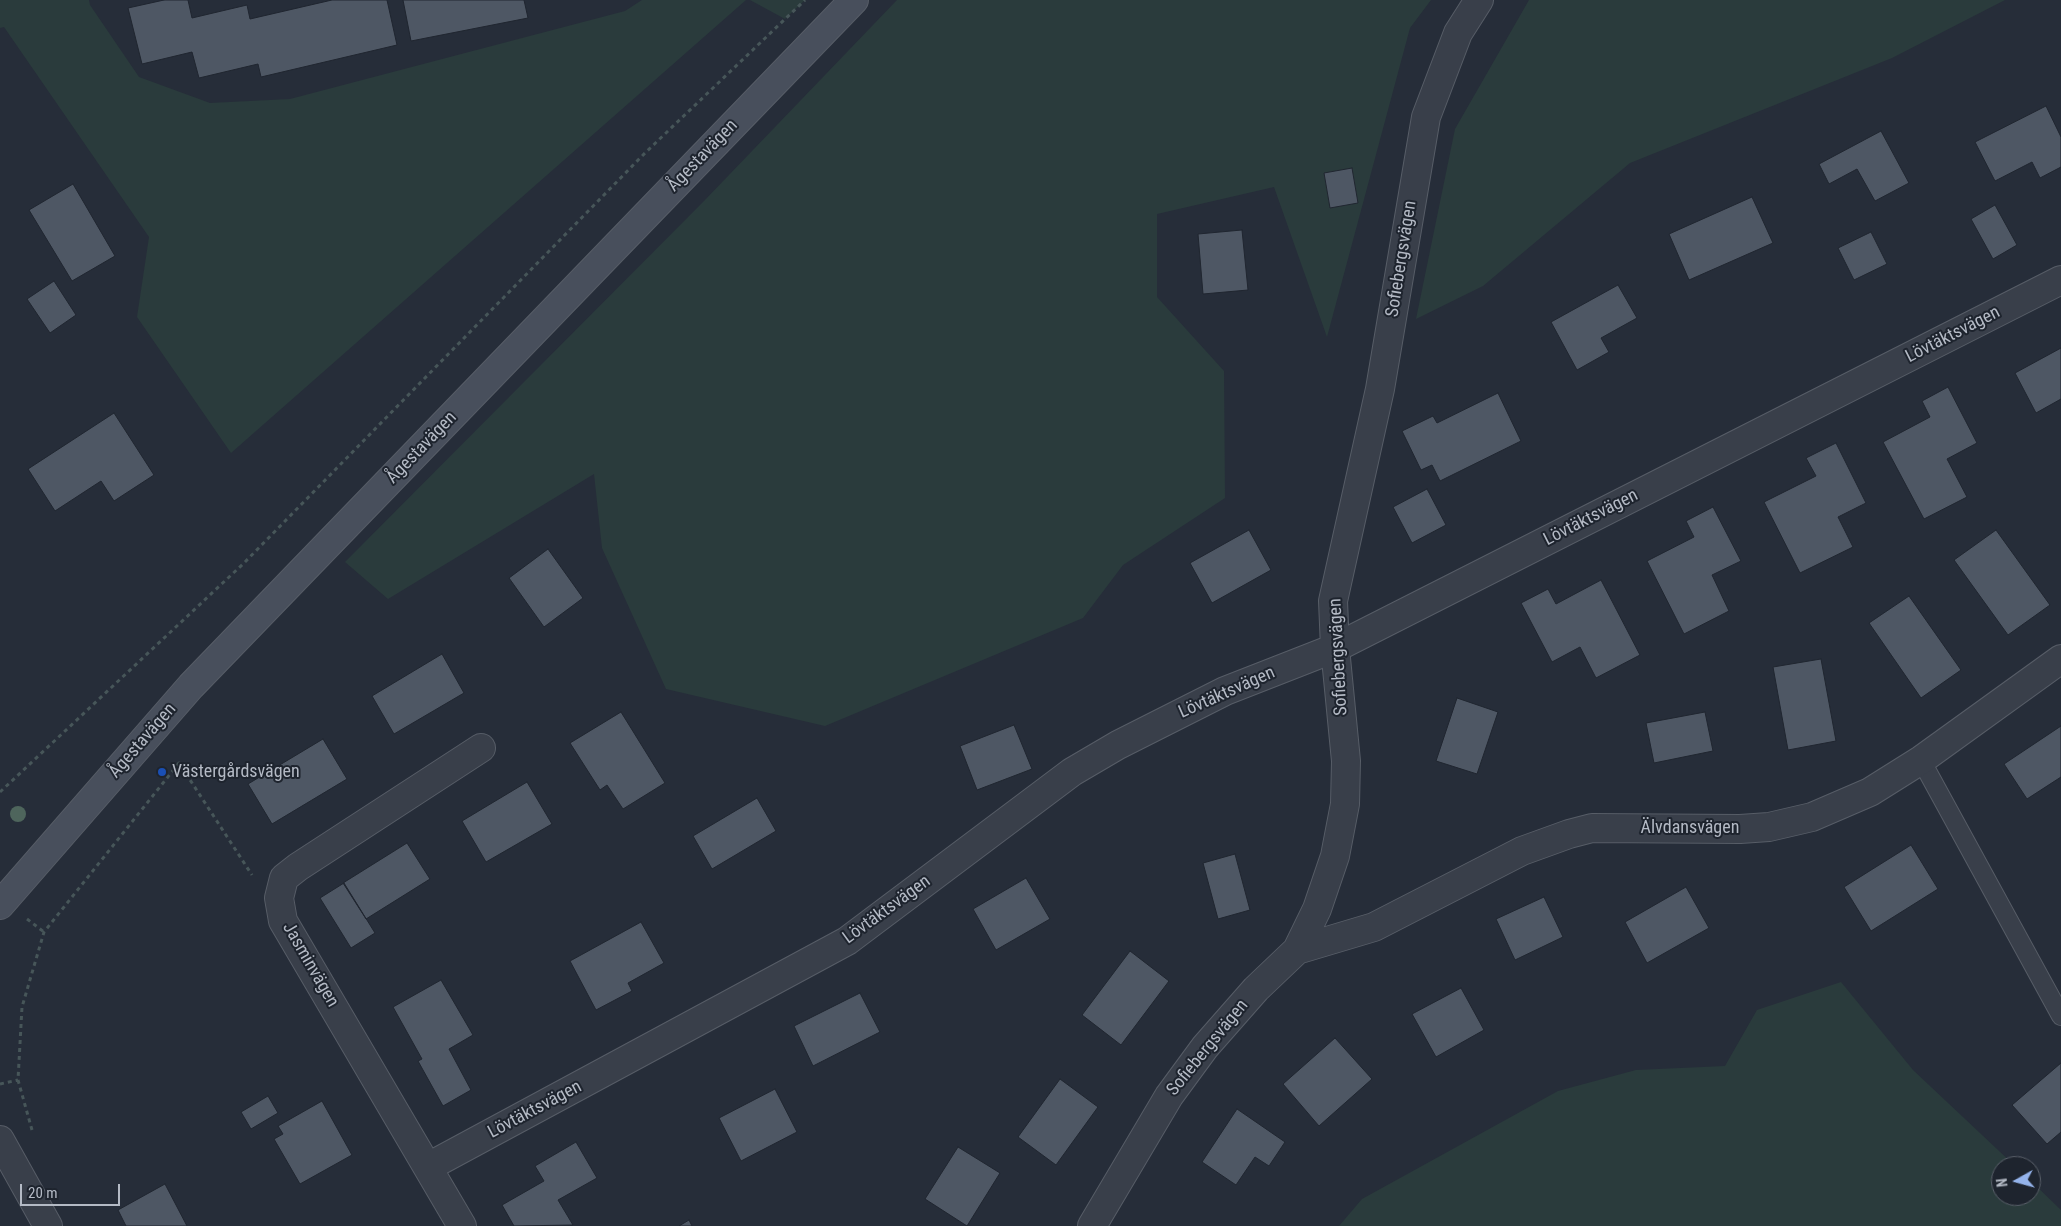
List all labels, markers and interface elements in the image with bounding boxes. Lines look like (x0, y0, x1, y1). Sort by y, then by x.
street label: Ågestavägen (663, 115, 743, 197)
street label: Sofiebergsvägen (1382, 199, 1422, 319)
street label: Lövtäktsvägen (1902, 302, 2004, 368)
street label: Ågestavägen (382, 407, 462, 489)
street label: Lövtäktsvägen (1540, 485, 1642, 551)
street label: Sofiebergsvägen (1325, 598, 1353, 716)
street label: Lövtäktsvägen (1176, 662, 1278, 724)
street label: Ågestavägen (105, 699, 181, 783)
place label: Västergårdsvägen (172, 761, 300, 783)
marker: Västergårdsvägen (156, 766, 168, 778)
street label: Älvdansvägen (1641, 817, 1739, 839)
street label: Lövtäktsvägen (839, 871, 935, 949)
street label: Jasminvägen (277, 919, 343, 1011)
street label: Sofiebergsvägen (1163, 996, 1253, 1100)
street label: Lövtäktsvägen (484, 1076, 586, 1144)
north arrow (1991, 1156, 2041, 1206)
scale bar (22, 1174, 122, 1206)
text: N (1994, 1177, 2011, 1188)
text: 20 m (28, 1184, 58, 1202)

